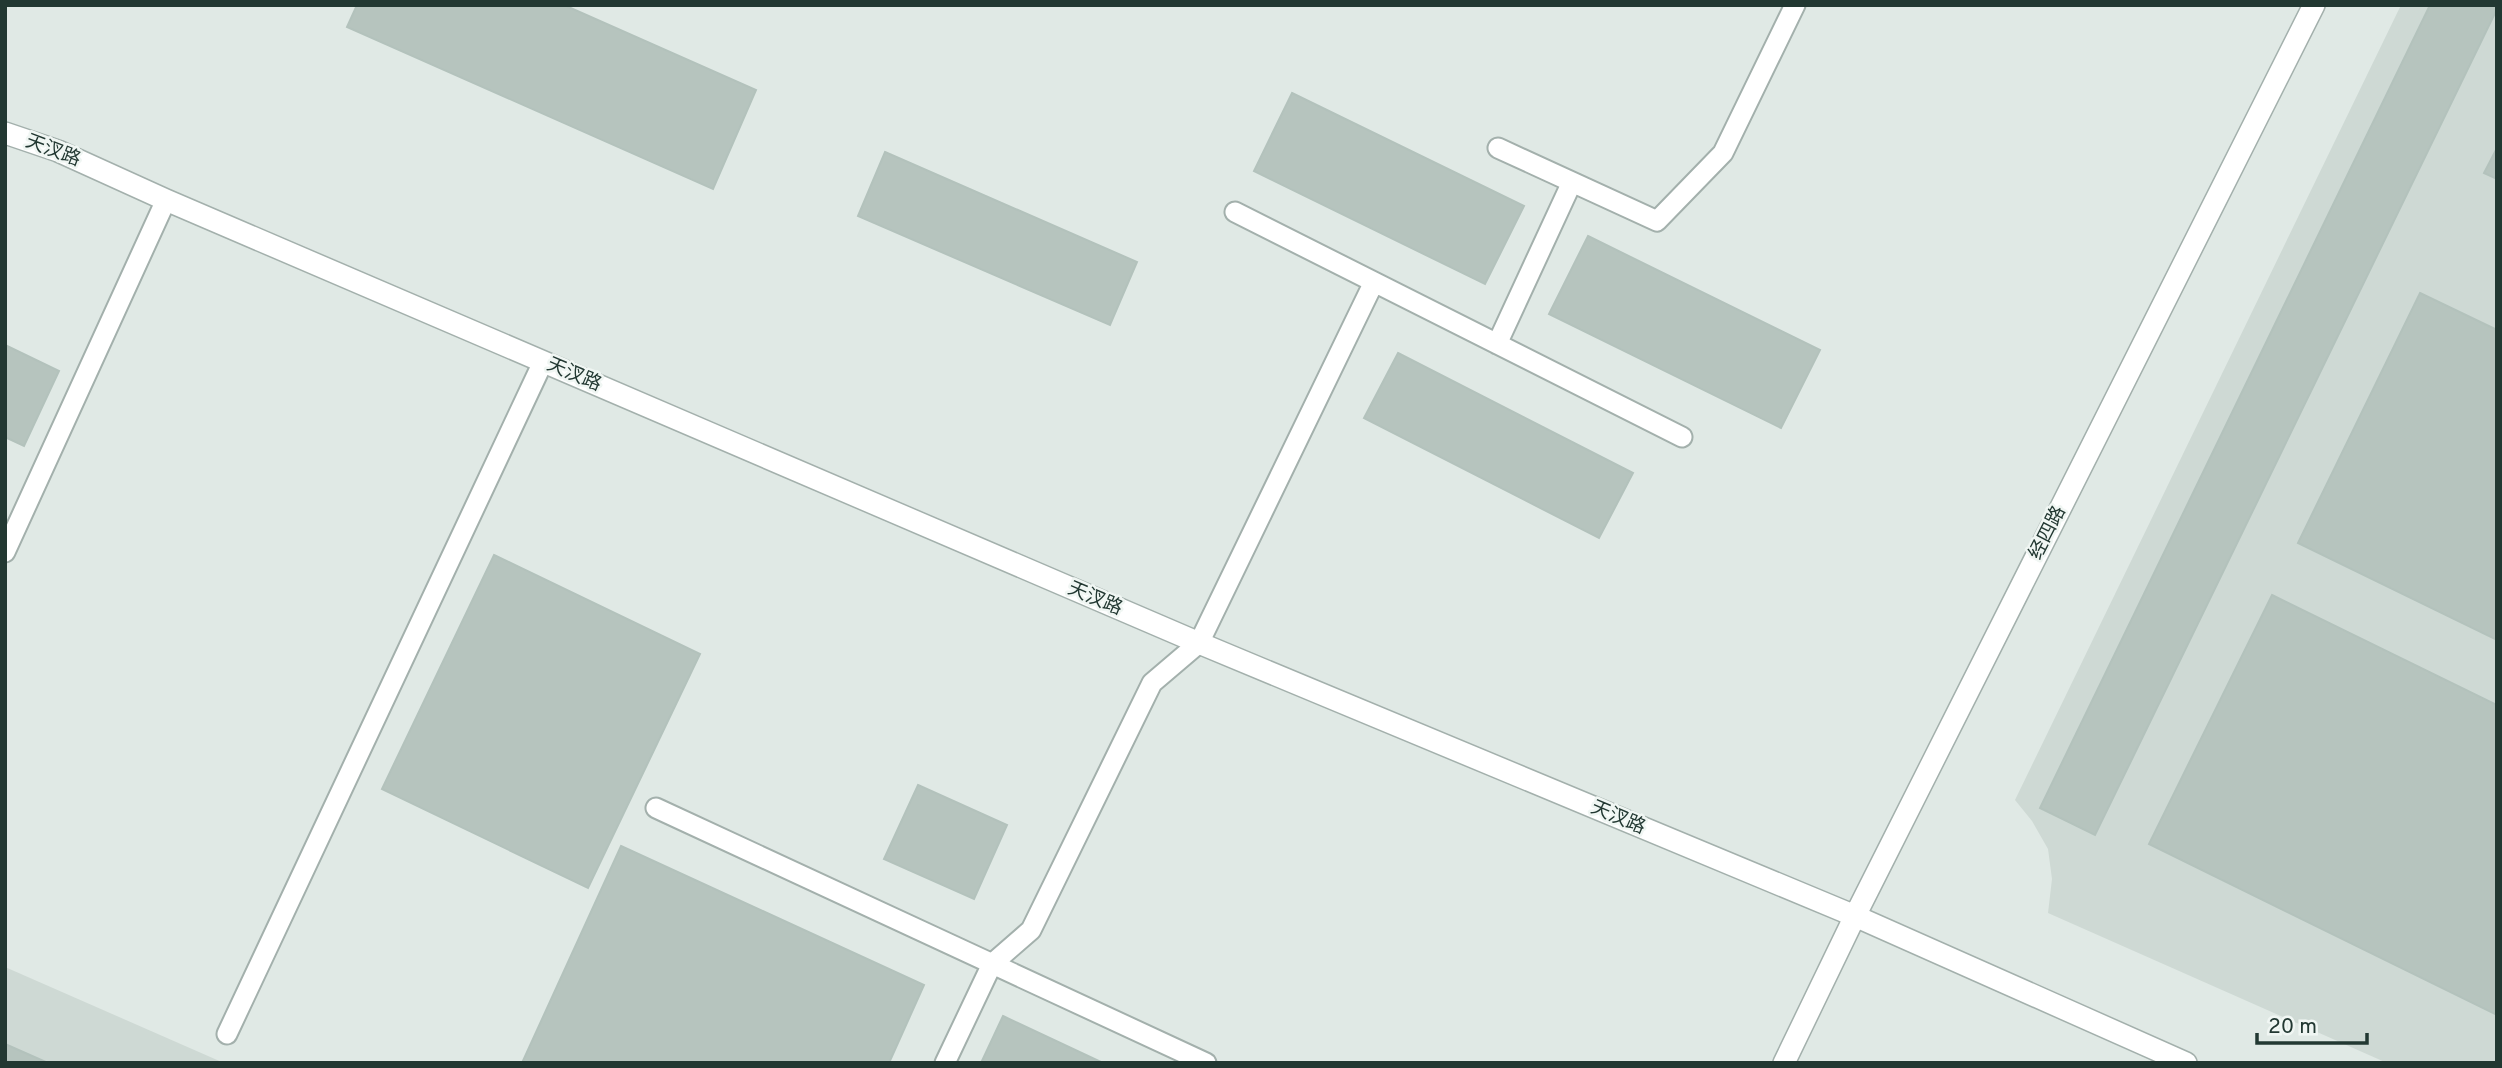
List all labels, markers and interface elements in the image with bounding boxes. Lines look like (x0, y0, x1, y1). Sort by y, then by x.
street label: 天汊路 (22, 130, 84, 172)
street label: 天汊路 (543, 353, 605, 397)
street label: 经四路 (2024, 502, 2072, 564)
street label: 天汊路 (1064, 577, 1126, 621)
street label: 天汊路 (1587, 796, 1649, 840)
scale bar (2257, 1002, 2367, 1046)
text: 20 m (2268, 1014, 2317, 1041)

